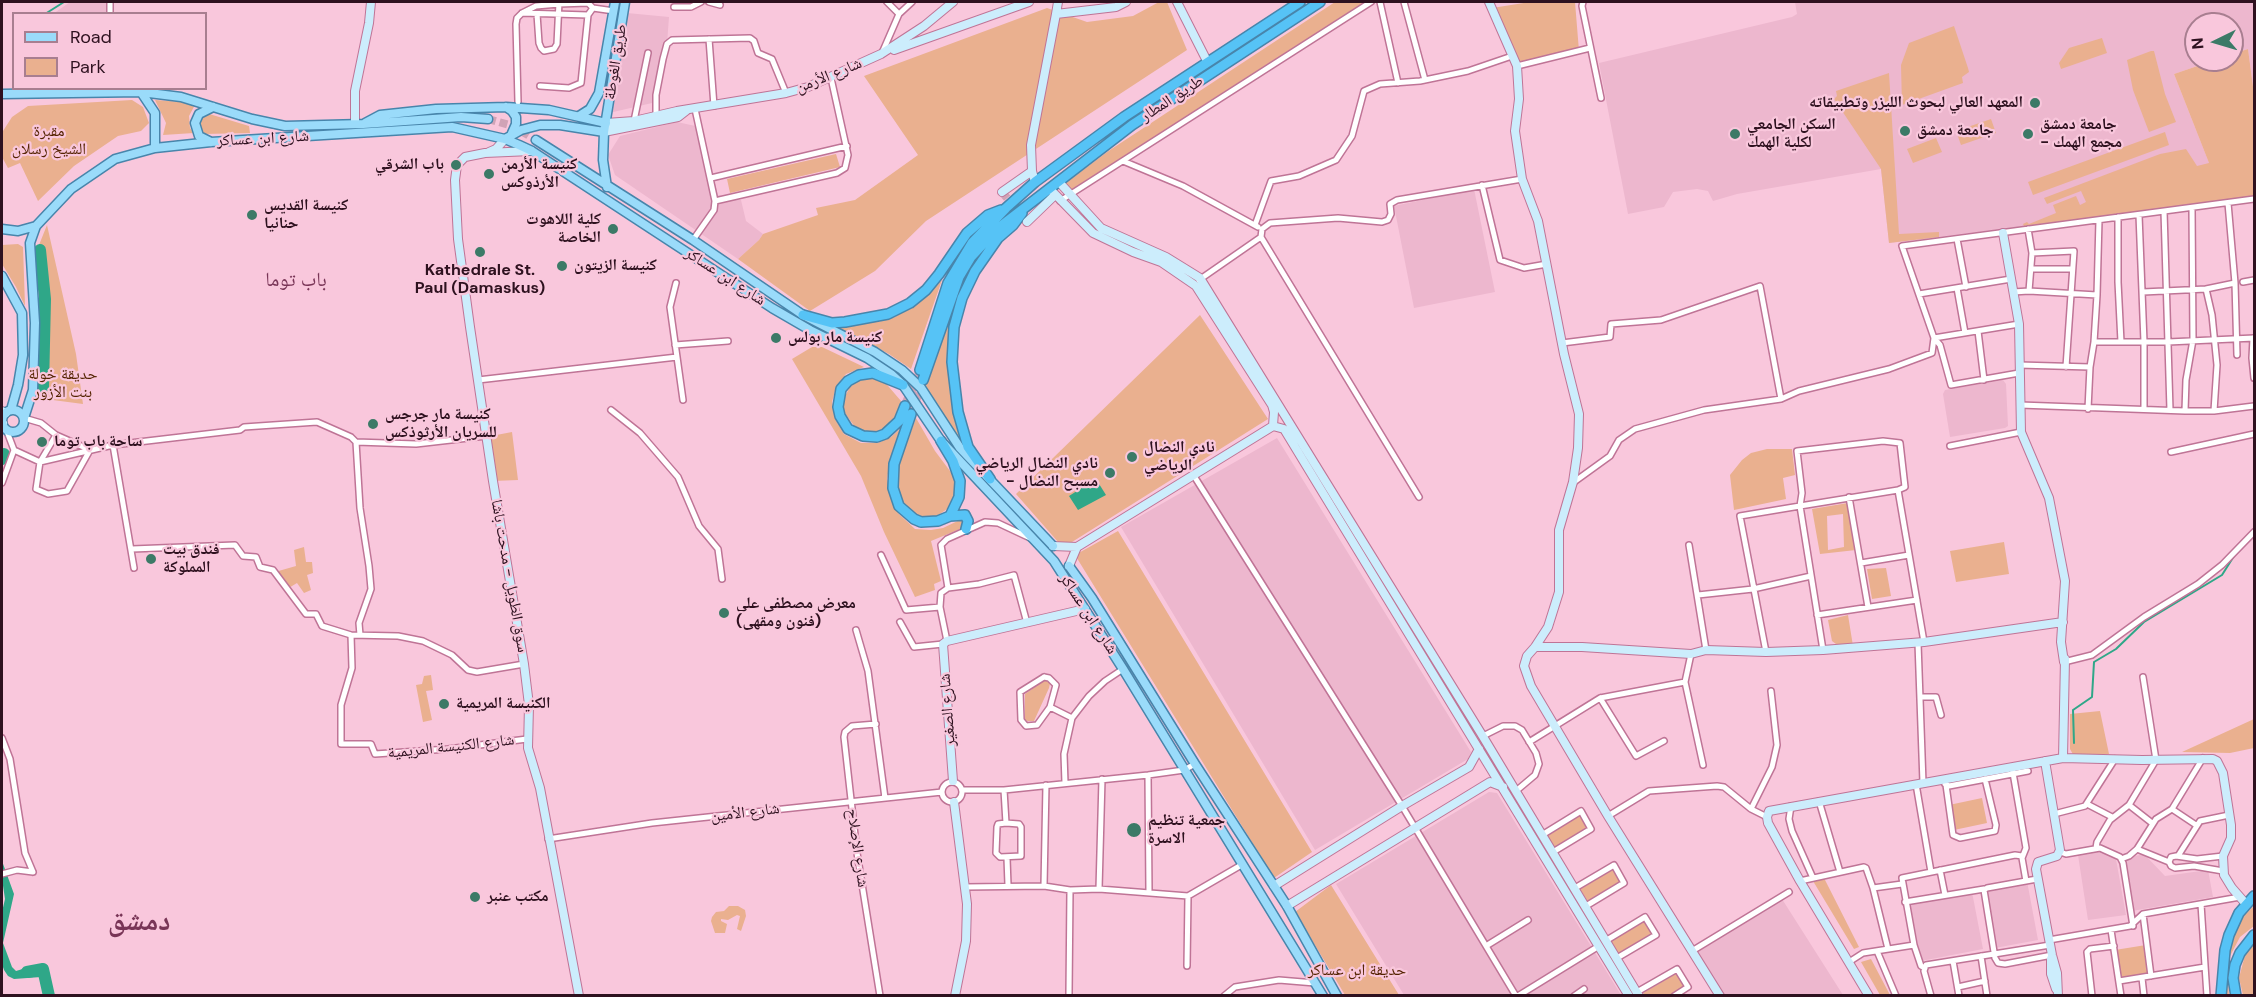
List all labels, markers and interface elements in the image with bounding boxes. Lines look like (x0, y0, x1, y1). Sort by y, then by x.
legend (12, 12, 207, 90)
north arrow (2184, 12, 2244, 72)
street label: طريق الغوطة (601, 23, 631, 101)
text: Road (70, 25, 112, 49)
text: N (2187, 37, 2209, 50)
street label: شارع الأرمن (793, 54, 865, 98)
text: Park (70, 55, 106, 79)
street label: طريق المطار (1137, 72, 1207, 126)
place label: المعهد العالي لبحوث الليزر وتطبيقاته (1809, 93, 2023, 113)
marker: المعهد العالي لبحوث الليزر وتطبيقاته (2028, 96, 2042, 110)
place label: السكن الجامعي لكلية الهمك (1747, 115, 1836, 153)
place label: جامعة دمشق - مجمع الهمك (2040, 115, 2122, 153)
place label: جامعة دمشق (1917, 121, 1994, 141)
park label: مقبرة الشيخ رسلان (12, 122, 86, 160)
marker: جامعة دمشق (1898, 124, 1912, 138)
street label: شارع ابن عساكر (216, 127, 310, 151)
marker: السكن الجامعي لكلية الهمك (1728, 127, 1742, 141)
marker: جامعة دمشق - مجمع الهمك (2021, 127, 2035, 141)
place label: باب الشرقي (375, 155, 444, 175)
place label: كنيسة الأرمن الأرذوكس (501, 155, 577, 193)
marker: باب الشرقي (449, 158, 463, 172)
marker: كنيسة الأرمن الأرذوكس (482, 167, 496, 181)
place label: كنيسة القديس حنانيا (264, 196, 348, 234)
marker: كنيسة القديس حنانيا (245, 208, 259, 222)
place label: كلية اللاهوت الخاصة (526, 210, 601, 248)
marker: كلية اللاهوت الخاصة (606, 222, 620, 236)
street label: شارع ابن عساكر (681, 244, 769, 310)
marker: Kathedrale St. Paul (Damaskus) (473, 245, 487, 259)
place label: كنيسة الزيتون (574, 256, 657, 276)
marker: كنيسة الزيتون (555, 259, 569, 273)
place label: Kathedrale St. Paul (Damaskus) (415, 261, 545, 299)
district label: باب توما (265, 269, 327, 293)
place label: كنيسة مار بولس (788, 328, 882, 348)
marker: كنيسة مار بولس (769, 331, 783, 345)
park label: حديقة خولة بنت الأزور (28, 365, 98, 403)
place label: كنيسة مار جرجس للسريان الأرثوذكس (385, 405, 497, 443)
marker: كنيسة مار جرجس للسريان الأرثوذكس (366, 417, 380, 431)
place label: ساحة باب توما (54, 432, 143, 452)
marker: ساحة باب توما (35, 435, 49, 449)
place label: نادي النضال الرياضي (1144, 438, 1215, 476)
marker: نادي النضال الرياضي (1125, 450, 1139, 464)
place label: نادي النضال الرياضي - مسبح النضال (976, 454, 1098, 492)
marker: نادي النضال الرياضي - مسبح النضال (1103, 466, 1117, 480)
street label: سوق الطويل - مدحت باشا (486, 498, 532, 654)
place label: فندق بيت المملوكة (163, 540, 220, 578)
marker: فندق بيت المملوكة (144, 552, 158, 566)
street label: شارع ابن عساكر (1055, 570, 1121, 658)
place label: معرض مصطفى علي (فنون ومقهى) (736, 594, 856, 632)
marker: معرض مصطفى علي (فنون ومقهى) (717, 606, 731, 620)
street label: شارع الصغير (936, 673, 960, 747)
place label: الكنيسة المريمية (456, 694, 551, 714)
marker: الكنيسة المريمية (437, 697, 451, 711)
street label: شارع الكنيسة المريمية (387, 731, 515, 763)
street label: شارع الأمين (709, 799, 781, 827)
street label: شارع الإصلاح (842, 807, 872, 889)
place label: جمعية تنظيم الاسرة (1148, 811, 1225, 849)
marker: جمعية تنظيم الاسرة (1125, 821, 1143, 839)
place label: مكتب عنبر (487, 887, 549, 907)
marker: مكتب عنبر (468, 890, 482, 904)
district label: دمشق (108, 906, 170, 940)
park label: حديقة ابن عساكر (1308, 961, 1406, 981)

